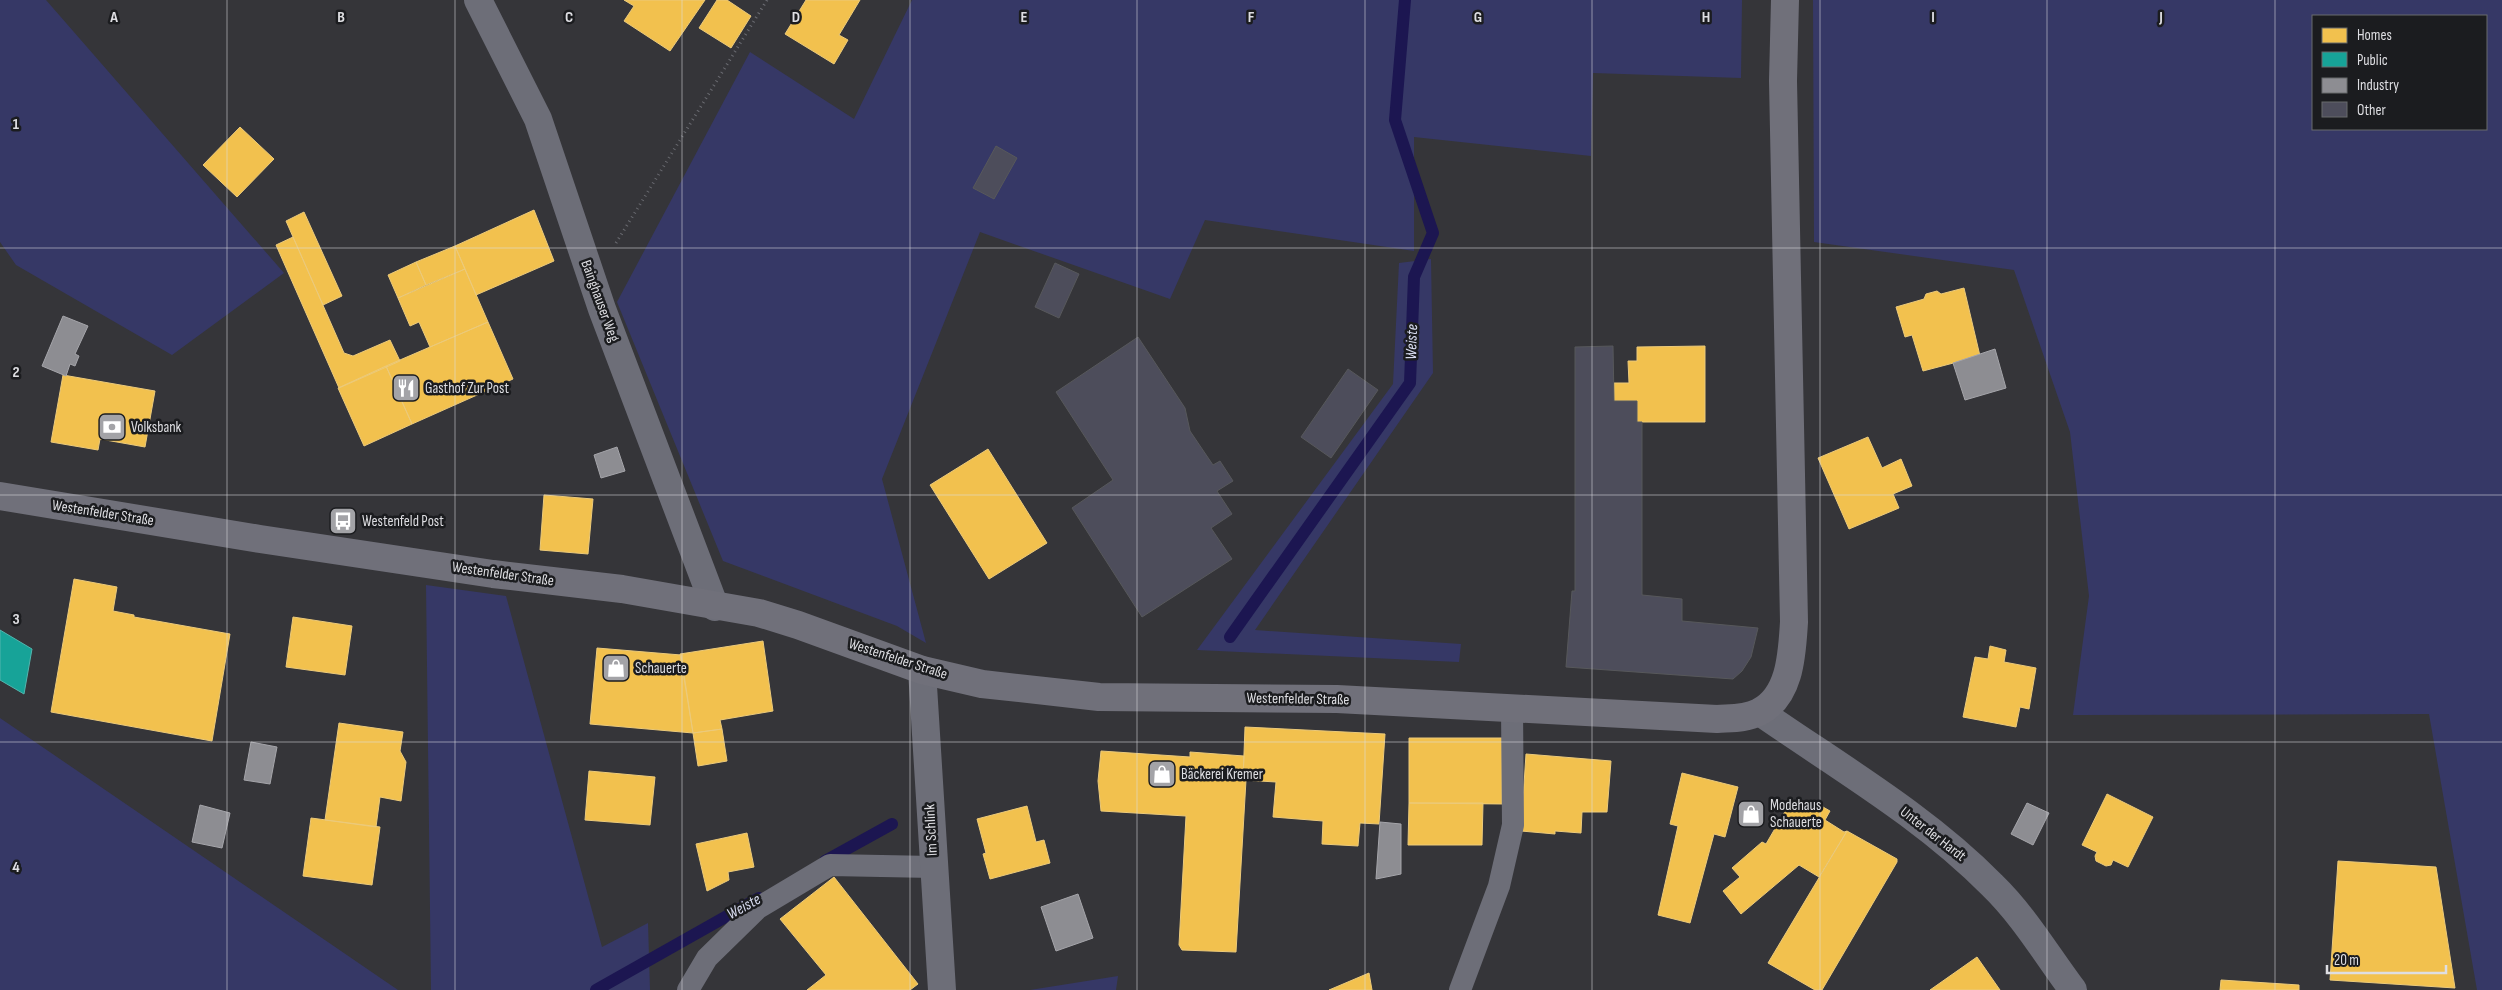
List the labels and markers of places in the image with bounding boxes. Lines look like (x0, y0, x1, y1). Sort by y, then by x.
restaurant icon: Gasthof Zur Post (391, 373, 421, 403)
place label: Gasthof Zur Post (425, 379, 509, 398)
bank icon: Volksbank (97, 412, 127, 442)
place label: Volksbank (131, 418, 182, 437)
bus stop icon: Westenfeld Post (328, 506, 358, 536)
place label: Westenfeld Post (362, 512, 444, 531)
shop icon: Schauerte (601, 653, 631, 683)
place label: Schauerte (635, 659, 687, 678)
shop icon: Bäckerei Kremer (1147, 759, 1177, 789)
place label: Bäckerei Kremer (1181, 765, 1264, 784)
place label: Modehaus Schauerte (1770, 796, 1822, 832)
shop icon: Modehaus Schauerte (1736, 799, 1766, 829)

